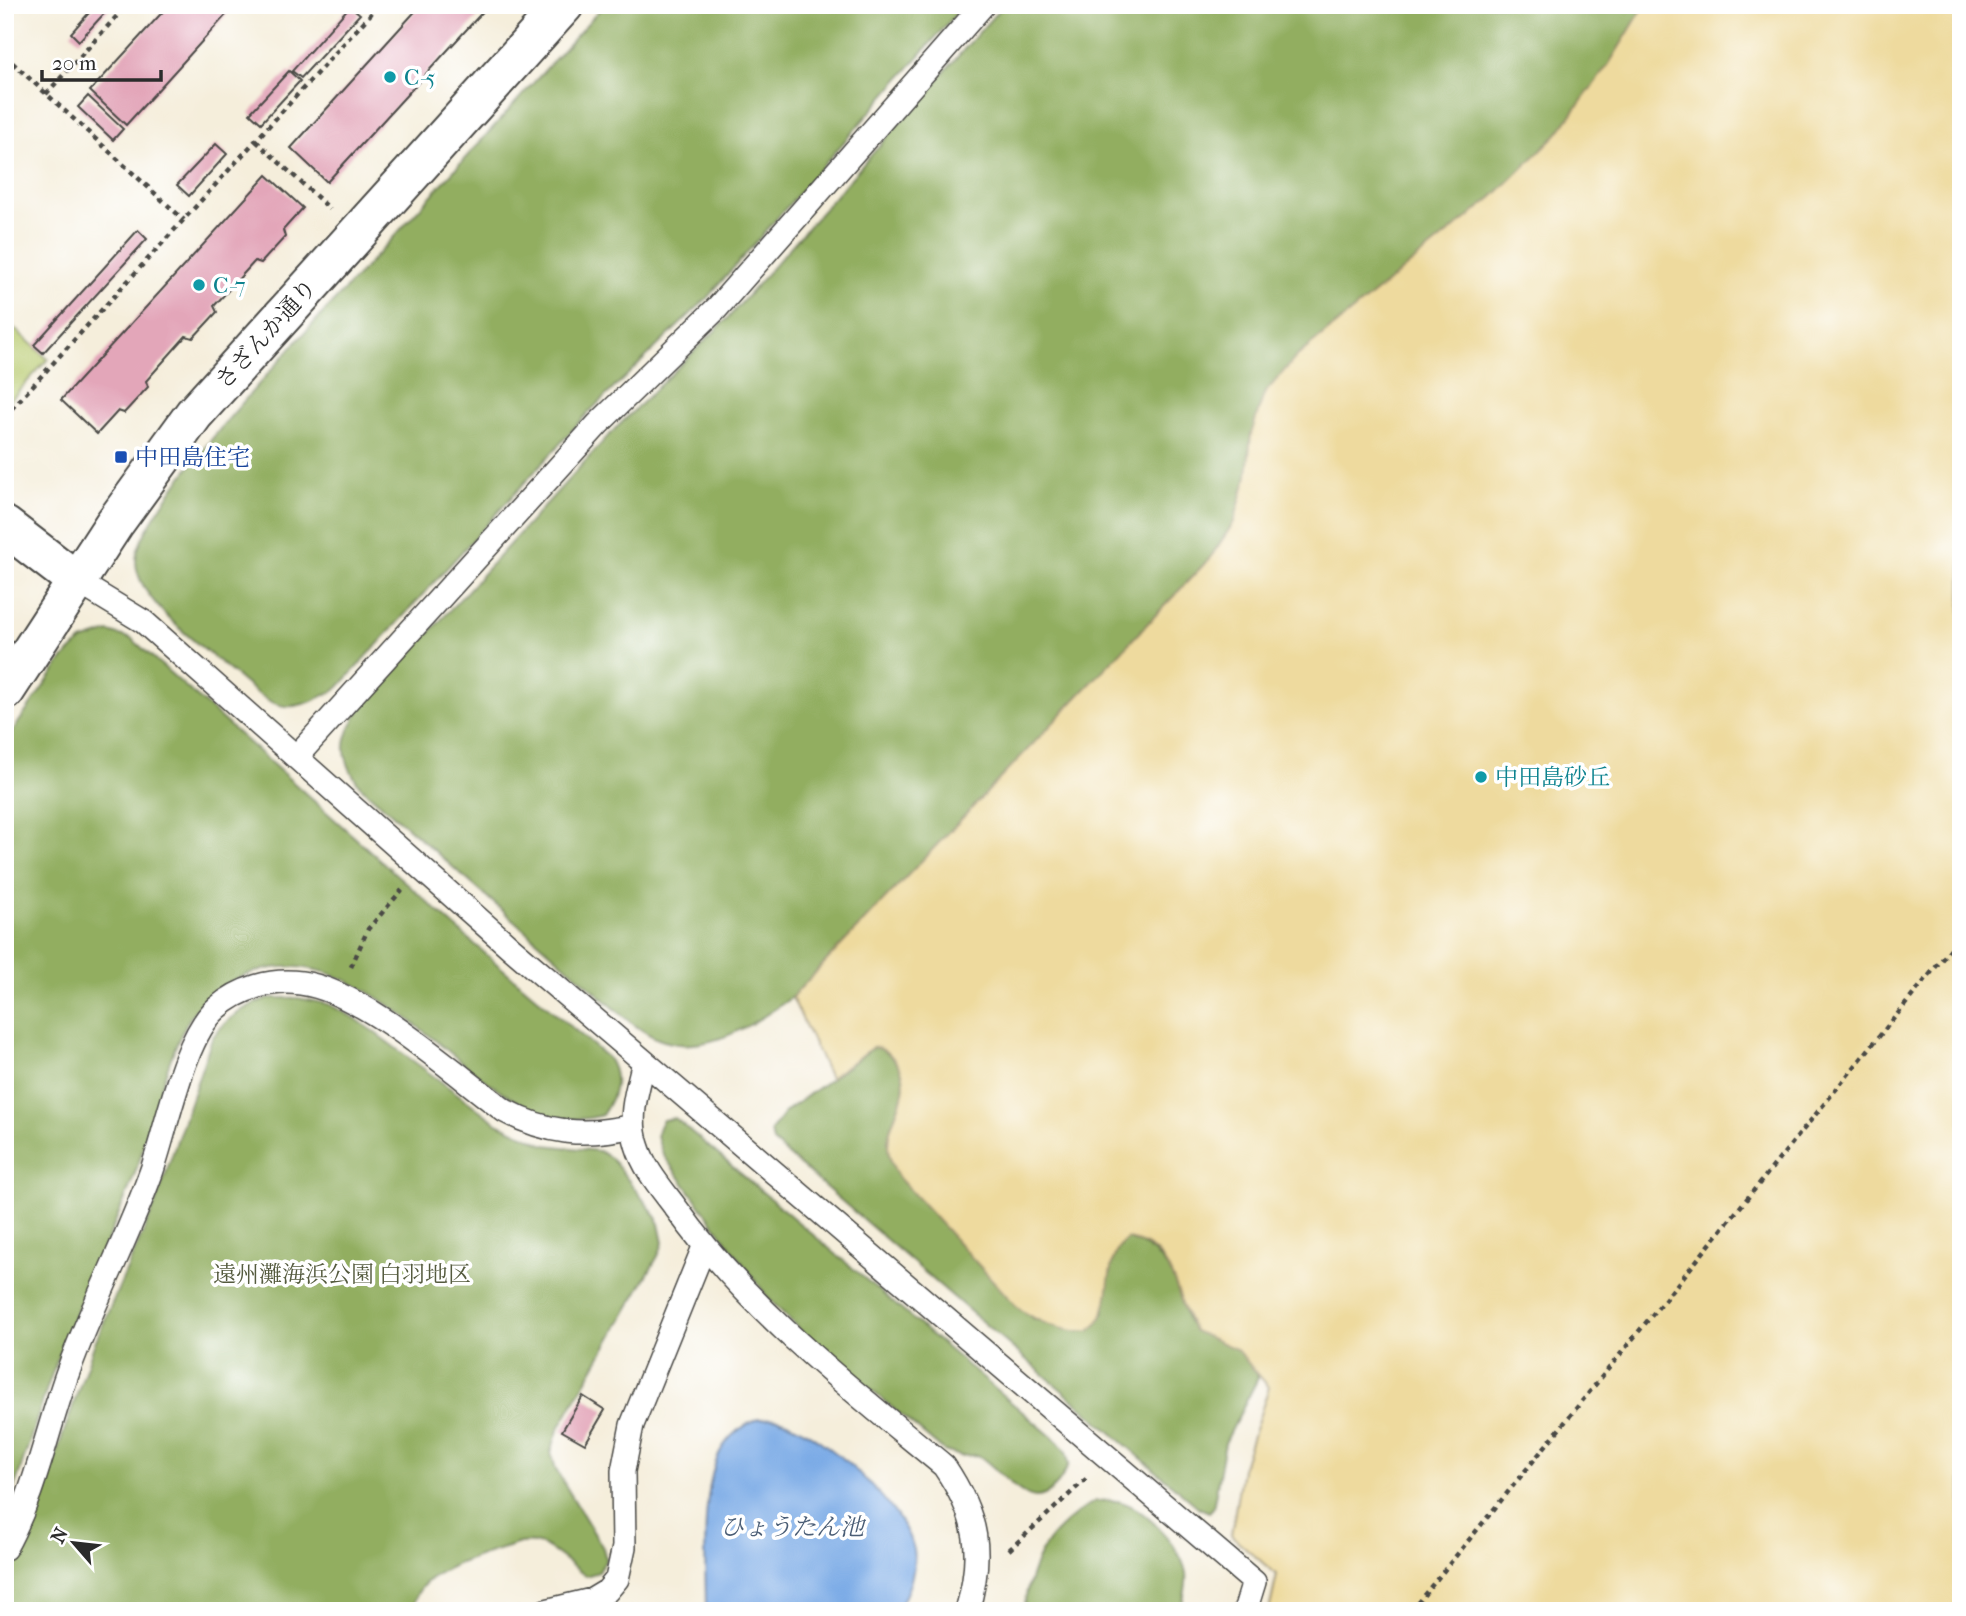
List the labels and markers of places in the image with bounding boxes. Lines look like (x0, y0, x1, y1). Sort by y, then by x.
place label: C-5 (404, 64, 435, 91)
marker: C-5 (382, 69, 398, 85)
place label: C-7 (213, 272, 246, 299)
marker: C-7 (191, 277, 207, 293)
place label: 中田島住宅 (135, 444, 250, 471)
marker: 中田島住宅 (113, 449, 129, 465)
place label: 中田島砂丘 (1495, 764, 1610, 791)
marker: 中田島砂丘 (1473, 769, 1489, 785)

